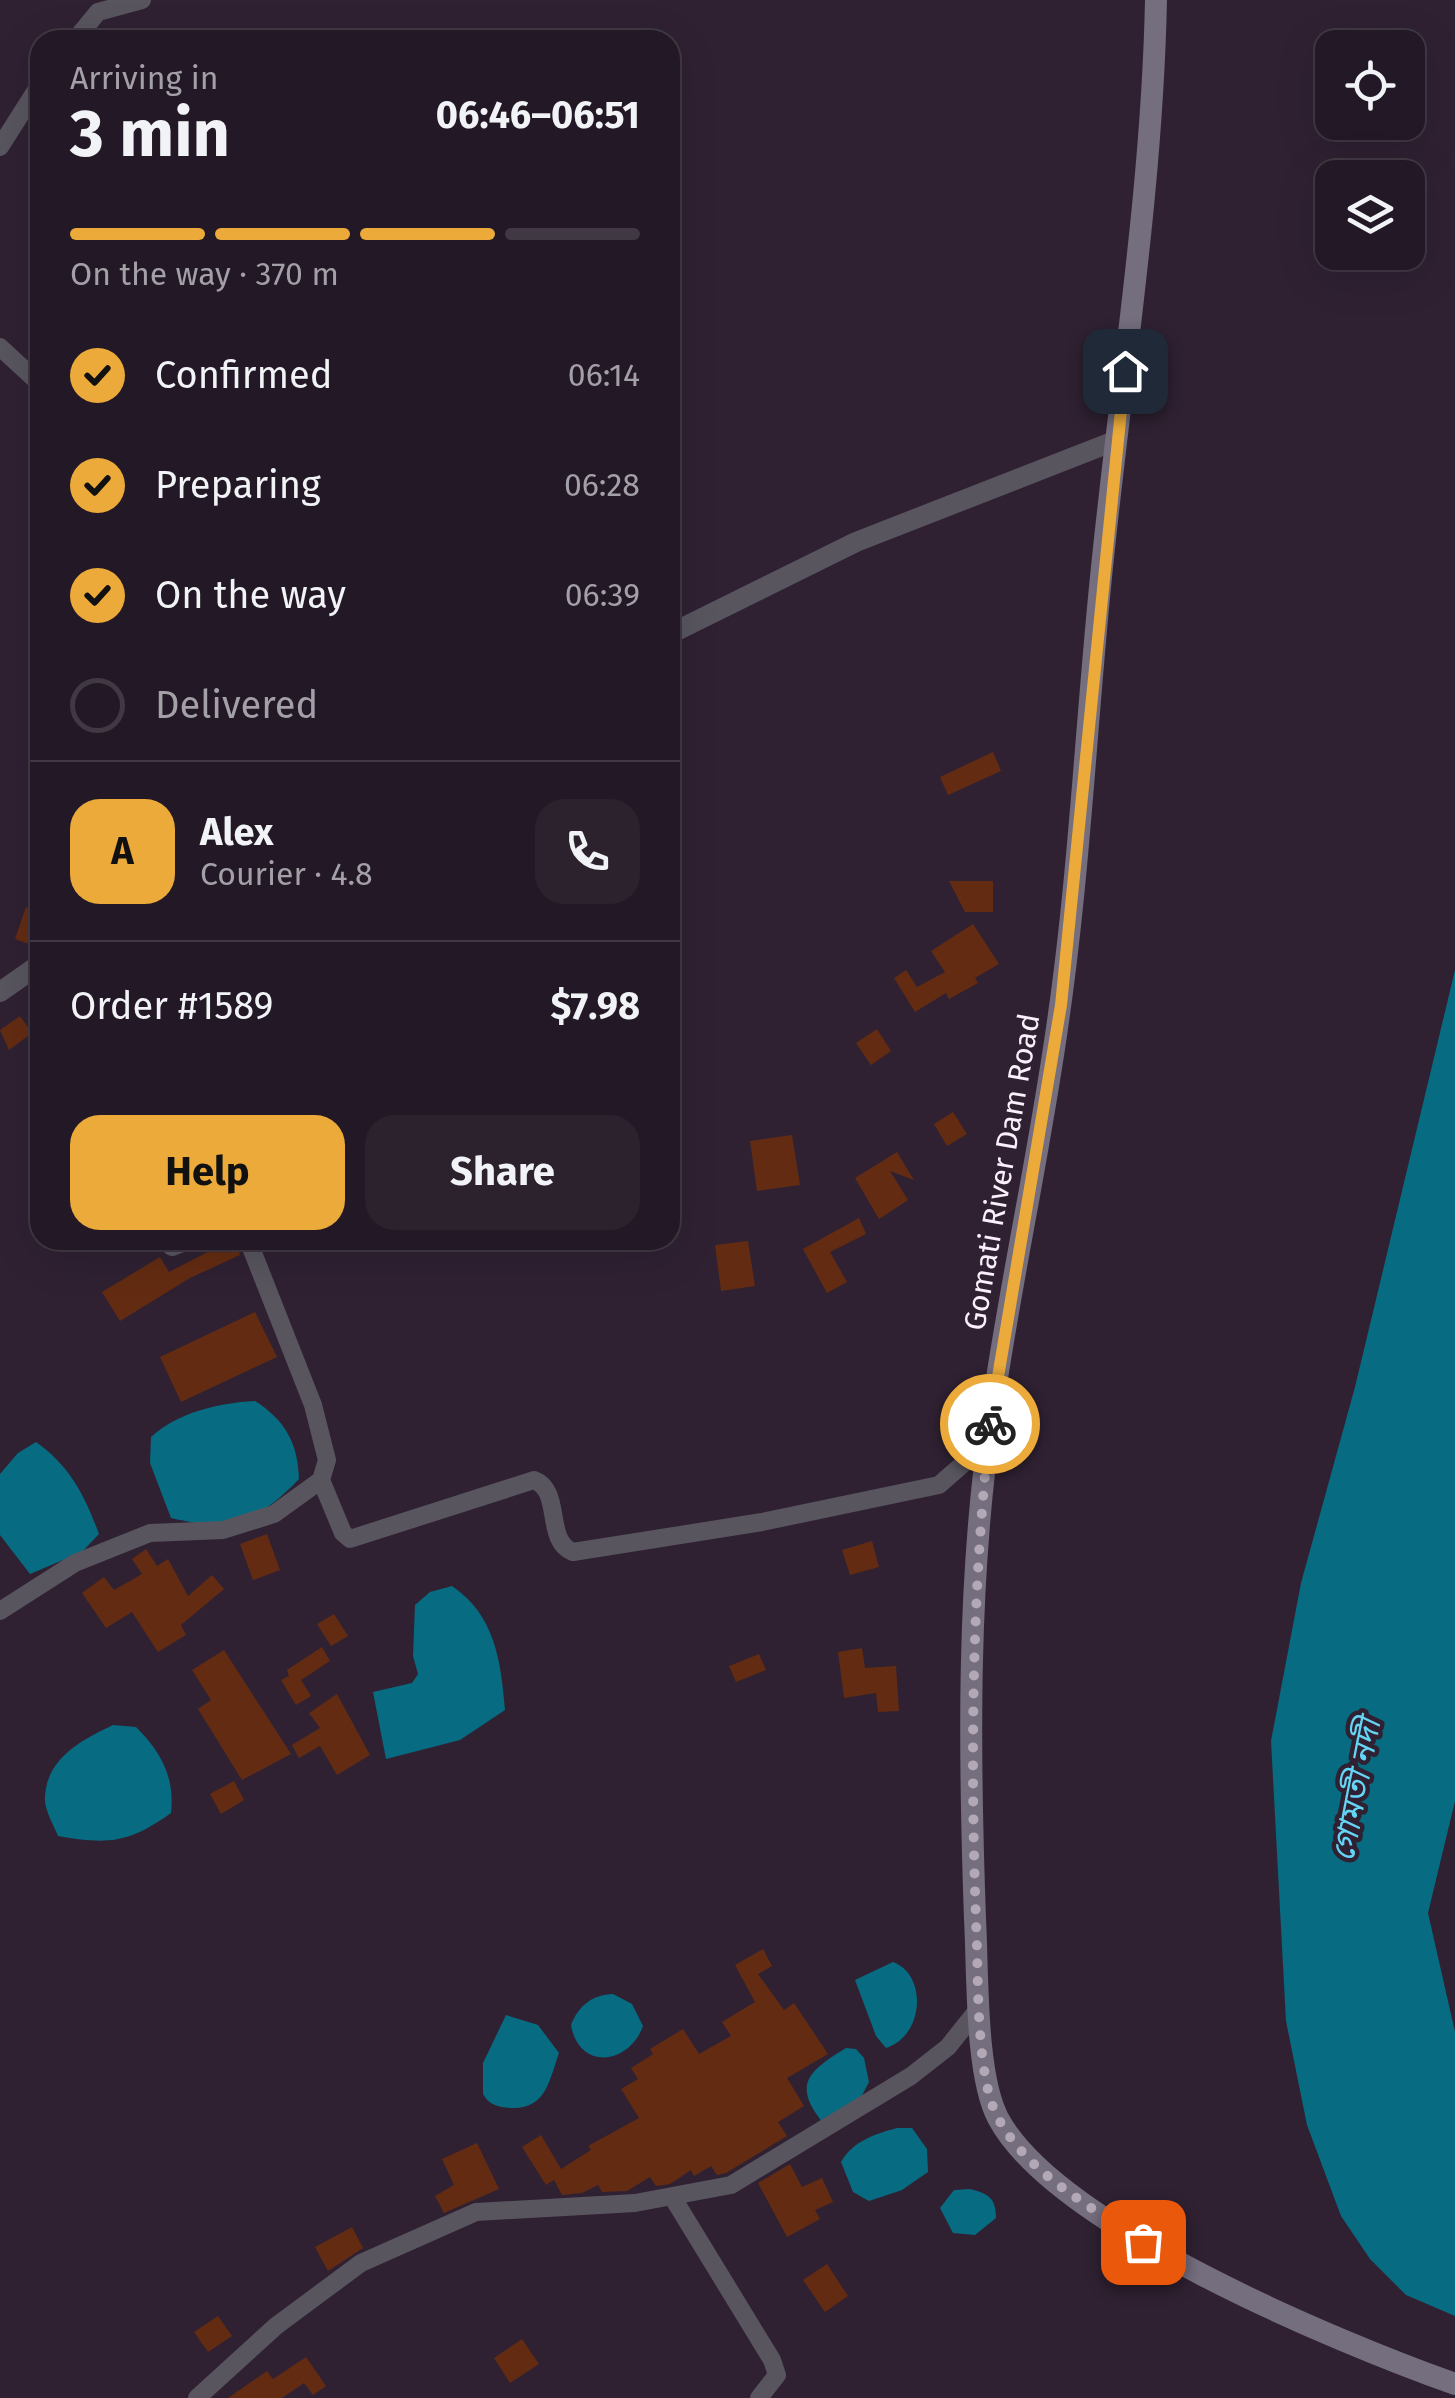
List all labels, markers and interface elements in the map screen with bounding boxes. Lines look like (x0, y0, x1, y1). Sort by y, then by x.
map controls (1315, 30, 1425, 270)
button: locate (1315, 30, 1425, 140)
text: Arriving in (70, 59, 218, 97)
text: 06:46–06:51 (436, 92, 640, 138)
text: 3 min (70, 95, 230, 173)
button: layers (1315, 160, 1425, 270)
text: On the way · 370 m (70, 255, 339, 293)
pin (1083, 329, 1168, 414)
icon: home (1098, 344, 1153, 399)
icon: check (70, 348, 125, 403)
text: Confirmed (155, 352, 333, 398)
text: 06:14 (568, 356, 640, 394)
icon: check (70, 458, 125, 513)
text: Preparing (155, 462, 321, 508)
text: 06:28 (564, 466, 640, 504)
icon: check (70, 568, 125, 623)
text: On the way (155, 572, 346, 618)
text: 06:39 (565, 576, 640, 614)
text: Delivered (155, 682, 318, 728)
button: phone (535, 799, 640, 904)
text: Alex (200, 809, 273, 855)
text: A (111, 828, 134, 874)
text: Courier · 4.8 (200, 855, 373, 893)
text: Order #1589 (70, 983, 273, 1029)
text: $7.98 (550, 983, 640, 1029)
street label: Gomati River Dam Road (956, 1011, 1048, 1333)
button: Help (70, 1115, 345, 1230)
button: Share (365, 1115, 640, 1230)
courier (940, 1374, 1040, 1474)
icon: bike (963, 1397, 1018, 1452)
water label: গোমতী নদী (1324, 1710, 1389, 1864)
pin (1101, 2200, 1186, 2285)
icon: bag (1116, 2215, 1171, 2270)

